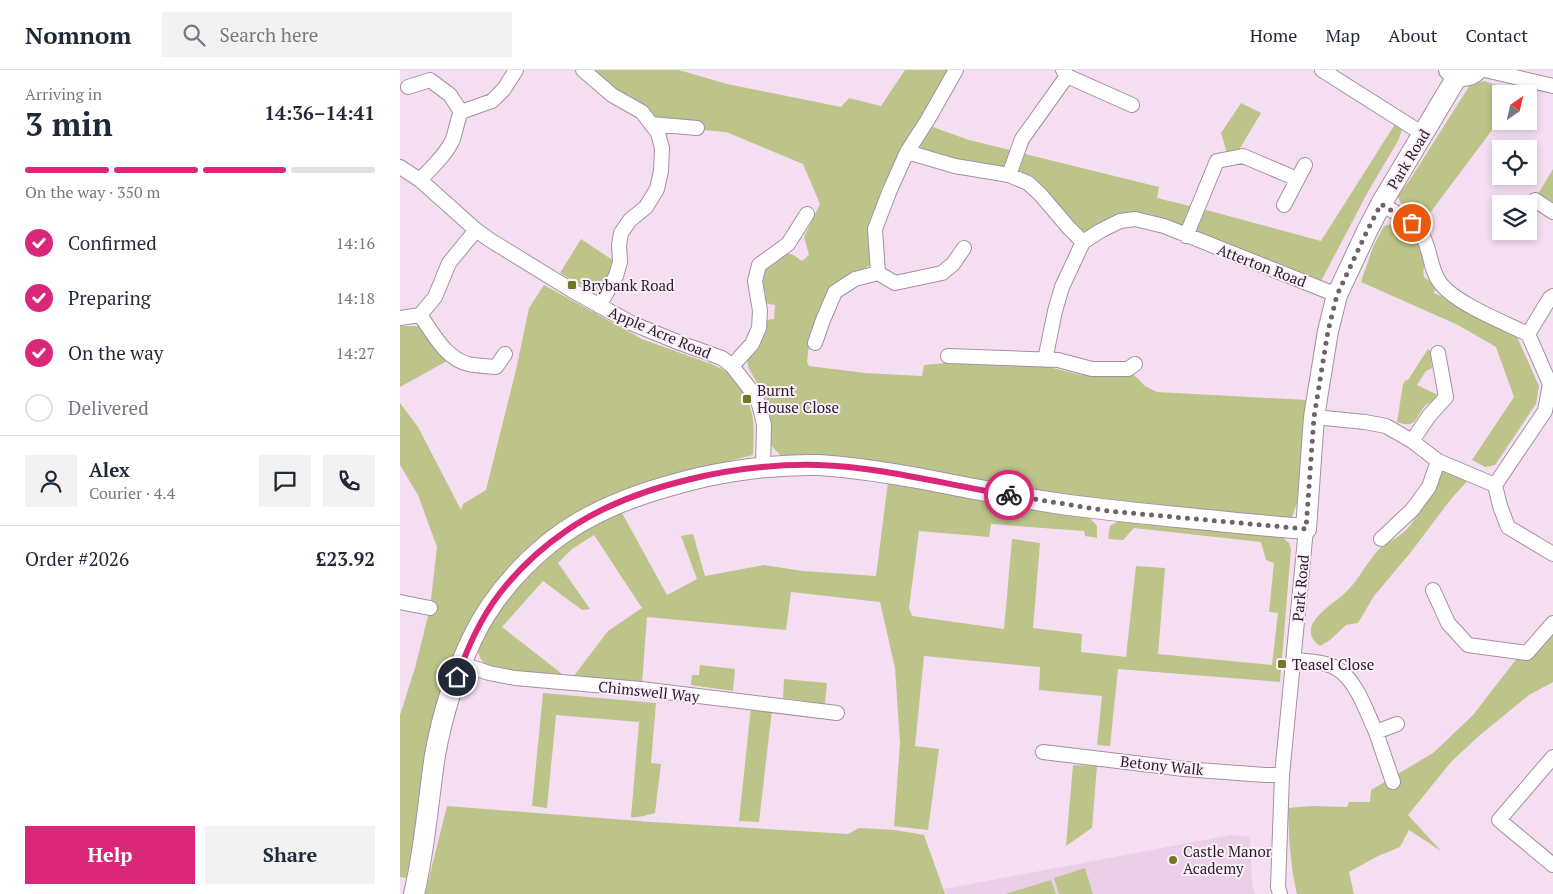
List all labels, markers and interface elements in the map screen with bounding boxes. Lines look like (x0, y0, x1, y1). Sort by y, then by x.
search box (162, 12, 512, 57)
text: Nomnom (25, 19, 132, 51)
icon: search (180, 21, 208, 49)
text: Search here (220, 22, 318, 47)
text: Home (1250, 23, 1297, 47)
text: Map (1325, 23, 1360, 47)
text: About (1388, 23, 1437, 47)
text: Contact (1465, 23, 1528, 47)
text: Arriving in (25, 83, 102, 105)
north arrow (1492, 85, 1538, 130)
map controls (1492, 85, 1537, 240)
text: 14:36–14:41 (264, 100, 375, 125)
text: 3 min (25, 103, 113, 145)
street label: Park Road (1382, 125, 1434, 193)
button: locate (1492, 140, 1537, 185)
text: On the way · 350 m (25, 181, 160, 203)
button: layers (1492, 195, 1537, 240)
pin (1391, 202, 1433, 244)
icon: bag (1398, 209, 1426, 237)
icon: check (25, 229, 53, 257)
text: Confirmed (68, 230, 157, 255)
text: 14:16 (336, 232, 375, 254)
street label: Atterton Road (1215, 239, 1309, 291)
place label: Brybank Road (582, 275, 674, 295)
marker: Brybank Road (566, 279, 578, 291)
icon: check (25, 284, 53, 312)
text: Preparing (68, 285, 151, 310)
text: 14:18 (336, 287, 375, 309)
street label: Apple Acre Road (606, 301, 714, 363)
icon: check (25, 339, 53, 367)
text: On the way (68, 340, 163, 365)
text: 14:27 (336, 342, 375, 364)
place label: Burnt House Close (757, 380, 839, 417)
marker: Burnt House Close (741, 393, 753, 405)
text: Delivered (68, 395, 149, 420)
button: person (25, 455, 77, 507)
button: chat (259, 455, 311, 507)
button: phone (323, 455, 375, 507)
text: Alex (89, 457, 130, 482)
courier (984, 470, 1034, 520)
icon: bike (995, 481, 1023, 509)
text: Courier · 4.4 (89, 482, 175, 504)
text: Order #2026 (25, 546, 129, 571)
text: £23.92 (316, 546, 375, 571)
street label: Park Road (1287, 554, 1313, 622)
place label: Teasel Close (1292, 654, 1374, 674)
pin (436, 656, 478, 698)
marker: Teasel Close (1276, 658, 1288, 670)
icon: home (443, 663, 471, 691)
street label: Chimswell Way (597, 676, 701, 706)
street label: Betony Walk (1119, 751, 1205, 779)
button: Help (25, 826, 195, 884)
button: Share (205, 826, 375, 884)
place label: Castle Manor Academy (1183, 841, 1272, 878)
marker: Castle Manor Academy (1167, 854, 1179, 866)

